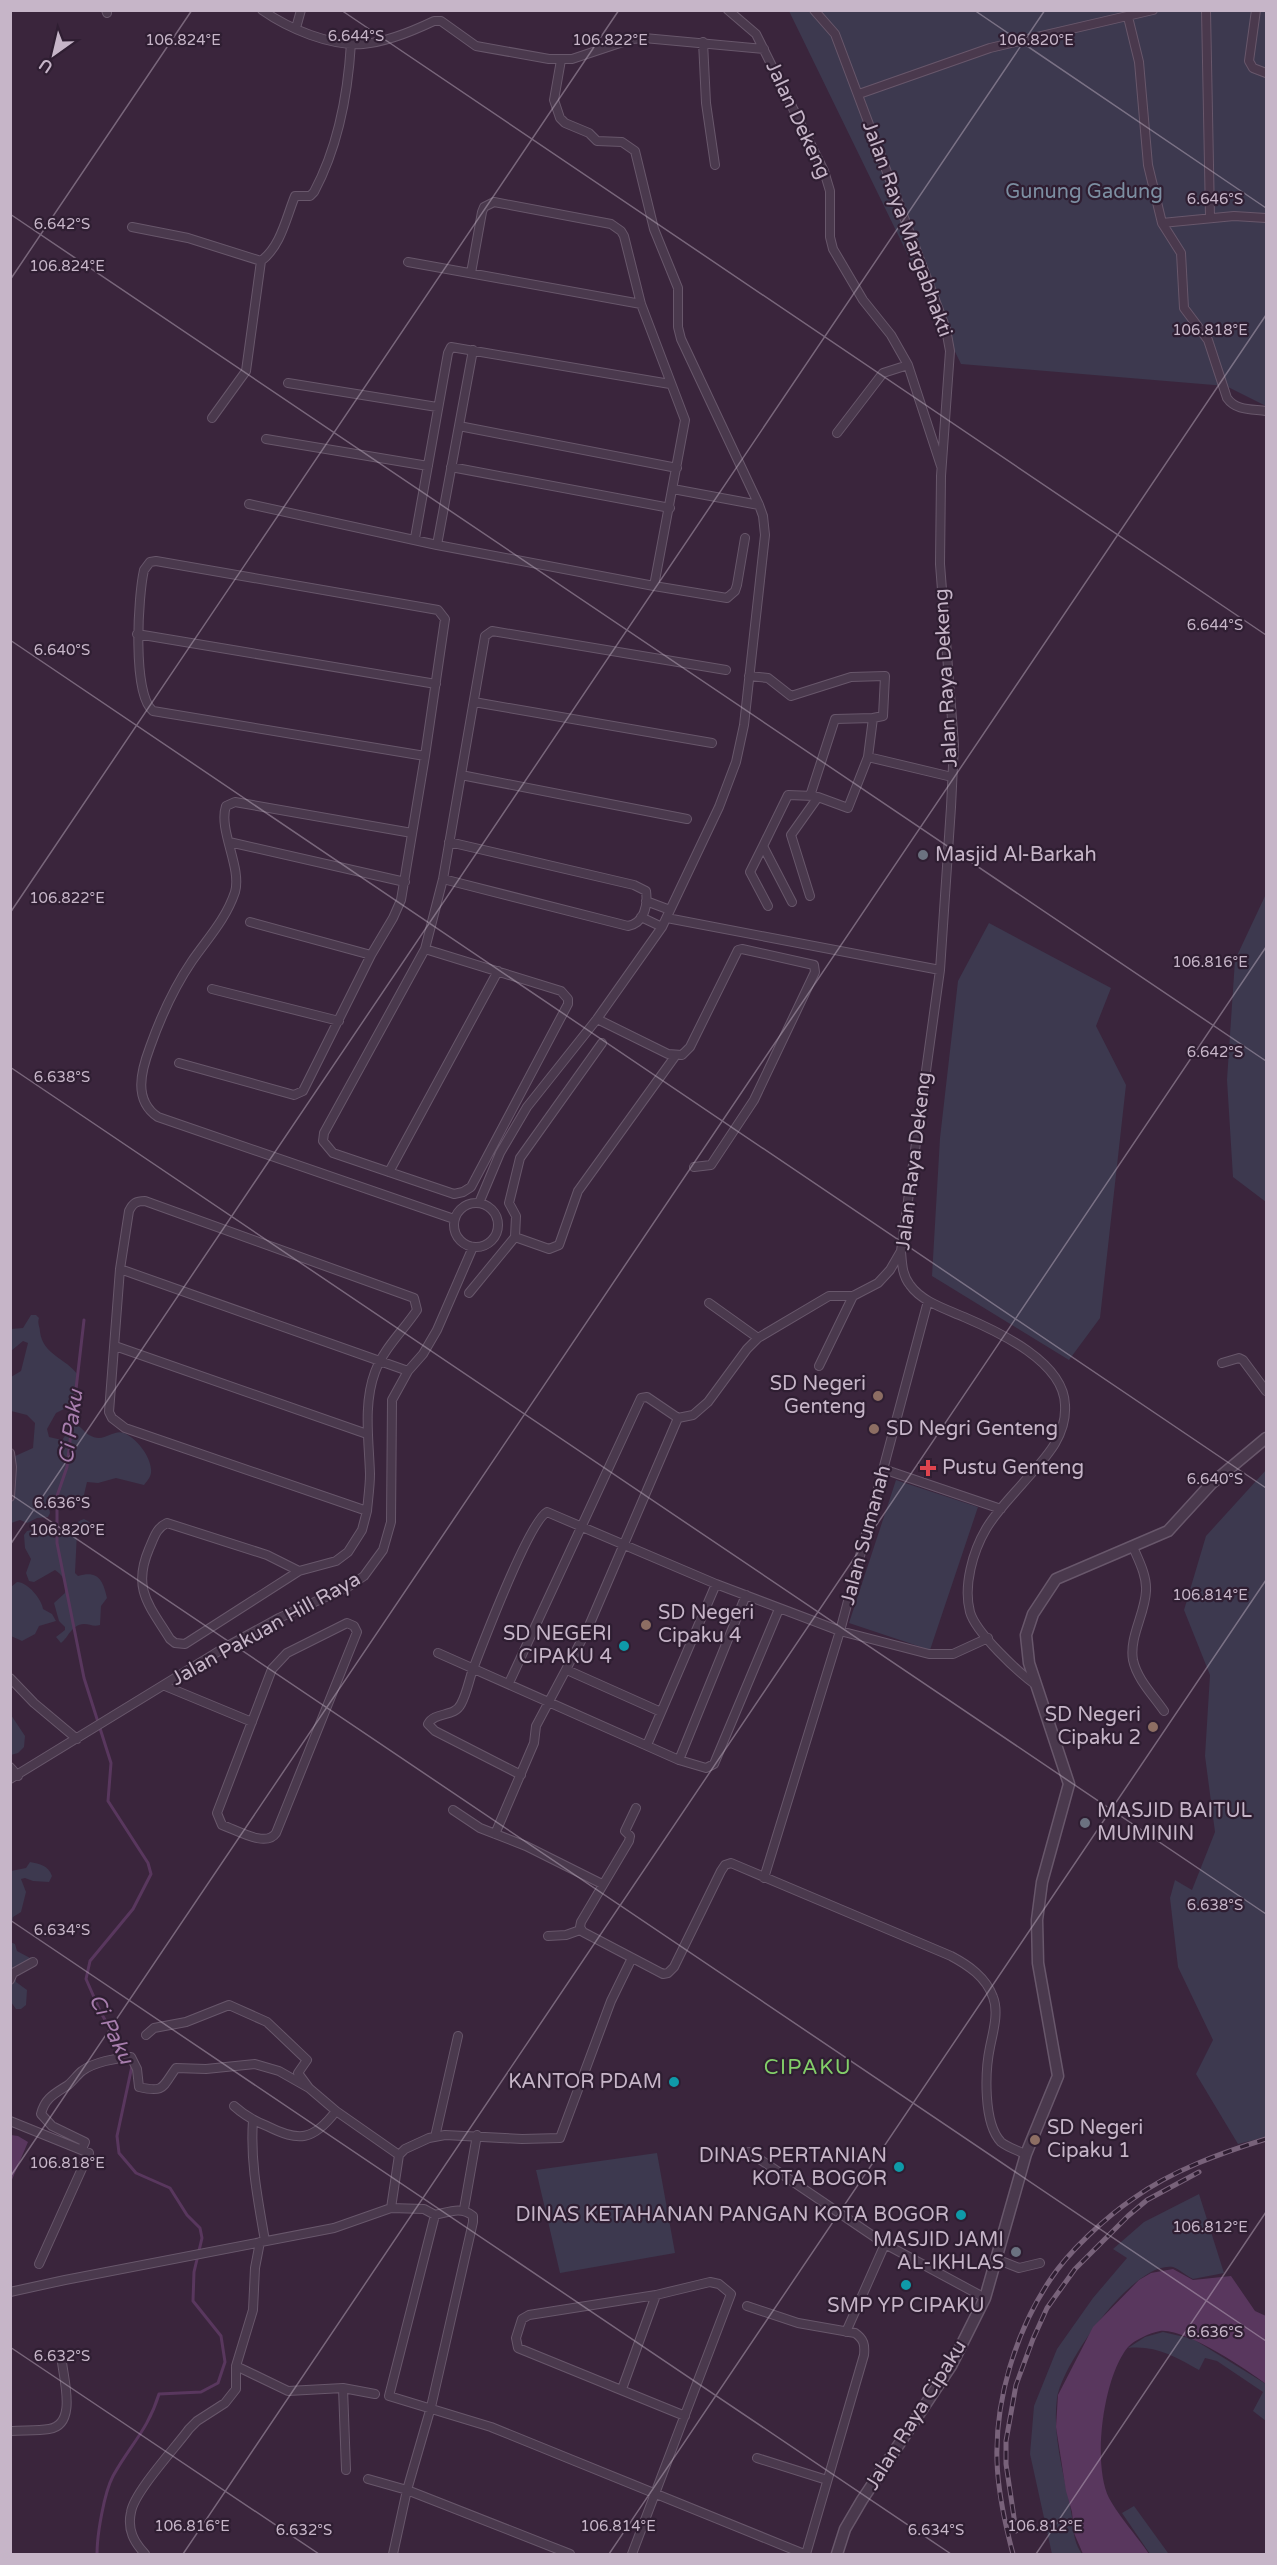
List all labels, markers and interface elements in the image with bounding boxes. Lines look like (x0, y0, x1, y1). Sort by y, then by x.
north arrow (24, 24, 84, 84)
text: 6.644°S (328, 27, 384, 45)
text: 106.824°E (145, 31, 221, 49)
text: 106.822°E (572, 31, 648, 49)
text: 106.820°E (998, 31, 1074, 49)
text: U (36, 54, 57, 77)
street label: Jalan Dekeng (760, 57, 836, 183)
street label: Jalan Raya Margabhakti (857, 118, 957, 340)
park label: Gunung Gadung (1005, 180, 1163, 204)
text: 6.646°S (1187, 190, 1243, 208)
text: 6.642°S (34, 215, 90, 233)
text: 106.824°E (29, 257, 105, 275)
text: 106.818°E (1172, 321, 1248, 339)
street label: Jalan Raya Dekeng (929, 588, 963, 768)
text: 6.644°S (1187, 616, 1243, 634)
text: 6.640°S (34, 641, 90, 659)
place label: Masjid Al-Barkah (935, 843, 1097, 867)
marker: Masjid Al-Barkah (916, 848, 930, 862)
text: 106.822°E (29, 889, 105, 907)
text: 106.816°E (1172, 953, 1248, 971)
text: 6.642°S (1187, 1043, 1243, 1061)
text: 6.638°S (34, 1068, 90, 1086)
street label: Jalan Raya Dekeng (891, 1071, 937, 1251)
place label: SD Negeri Genteng (770, 1372, 866, 1419)
water label: Ci Paku (53, 1387, 89, 1466)
marker: SD Negeri Genteng (871, 1389, 885, 1403)
place label: SD Negri Genteng (886, 1417, 1058, 1441)
marker: SD Negri Genteng (867, 1422, 881, 1436)
place label: Pustu Genteng (942, 1456, 1084, 1480)
marker: Pustu Genteng (919, 1459, 937, 1477)
street label: Jalan Sumanah (836, 1462, 896, 1608)
text: 6.640°S (1187, 1470, 1243, 1488)
text: 6.636°S (34, 1494, 90, 1512)
text: 106.820°E (29, 1521, 105, 1539)
street label: Jalan Pakuan Hill Raya (167, 1567, 365, 1691)
text: 106.814°E (1172, 1586, 1248, 1604)
place label: SD Negeri Cipaku 4 (658, 1601, 754, 1648)
marker: SD Negeri Cipaku 4 (639, 1618, 653, 1632)
place label: SD NEGERI CIPAKU 4 (503, 1622, 612, 1669)
marker: SD NEGERI CIPAKU 4 (617, 1639, 631, 1653)
place label: SD Negeri Cipaku 2 (1045, 1703, 1141, 1750)
marker: SD Negeri Cipaku 2 (1146, 1720, 1160, 1734)
place label: MASJID BAITUL MUMININ (1097, 1799, 1253, 1846)
marker: MASJID BAITUL MUMININ (1078, 1816, 1092, 1830)
text: 6.638°S (1187, 1896, 1243, 1914)
text: 6.634°S (34, 1921, 90, 1939)
water label: Ci Paku (83, 1990, 139, 2069)
district label: CIPAKU (764, 2055, 852, 2080)
place label: KANTOR PDAM (508, 2070, 662, 2094)
marker: KANTOR PDAM (667, 2075, 681, 2089)
place label: SD Negeri Cipaku 1 (1047, 2116, 1143, 2163)
marker: SD Negeri Cipaku 1 (1028, 2133, 1042, 2147)
place label: DINAS PERTANIAN KOTA BOGOR (699, 2144, 887, 2191)
text: 106.818°E (29, 2154, 105, 2172)
marker: DINAS PERTANIAN KOTA BOGOR (892, 2160, 906, 2174)
place label: DINAS KETAHANAN PANGAN KOTA BOGOR (515, 2203, 949, 2227)
marker: DINAS KETAHANAN PANGAN KOTA BOGOR (954, 2208, 968, 2222)
text: 106.812°E (1172, 2218, 1248, 2236)
place label: MASJID JAMI AL-IKHLAS (873, 2228, 1004, 2275)
marker: MASJID JAMI AL-IKHLAS (1009, 2245, 1023, 2259)
marker: SMP YP CIPAKU (899, 2278, 913, 2292)
place label: SMP YP CIPAKU (827, 2294, 985, 2318)
text: 6.636°S (1187, 2323, 1243, 2341)
street label: Jalan Raya Cipaku (860, 2336, 972, 2494)
text: 6.632°S (34, 2347, 90, 2365)
text: 106.816°E (154, 2517, 230, 2535)
text: 106.814°E (580, 2517, 656, 2535)
text: 106.812°E (1007, 2517, 1083, 2535)
text: 6.632°S (276, 2521, 332, 2539)
text: 6.634°S (908, 2521, 964, 2539)

